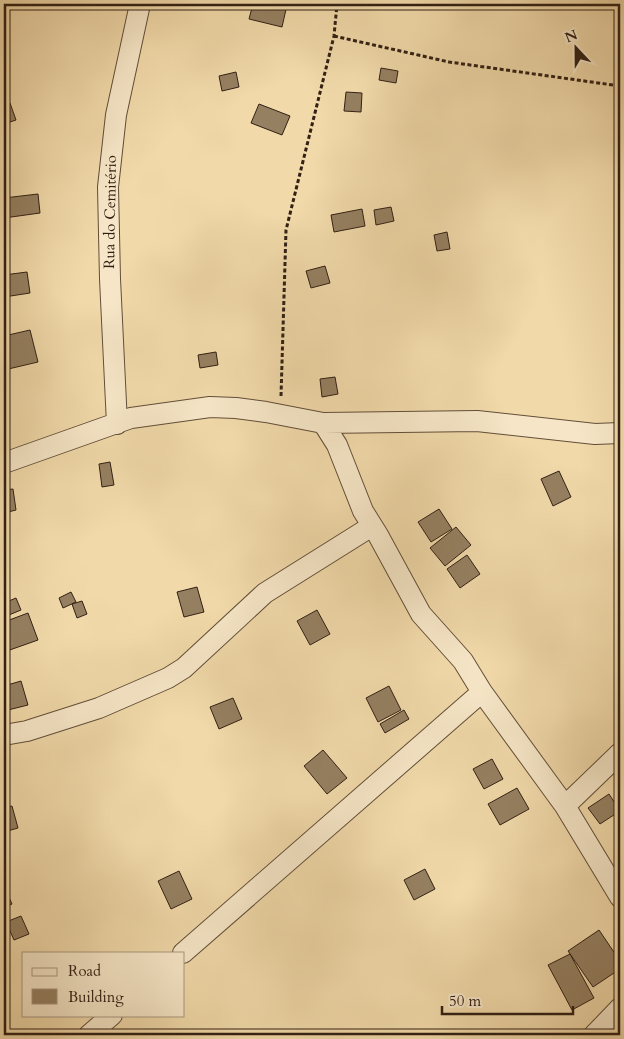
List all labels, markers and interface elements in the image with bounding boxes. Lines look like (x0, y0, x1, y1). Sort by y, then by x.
north arrow (552, 22, 602, 72)
text: N (562, 25, 581, 47)
street label: Rua do Cemitério (99, 155, 121, 269)
legend (22, 952, 185, 1016)
text: Road (68, 961, 101, 981)
scale bar (442, 984, 573, 1016)
text: Building (68, 987, 124, 1007)
text: 50 m (449, 991, 481, 1011)

